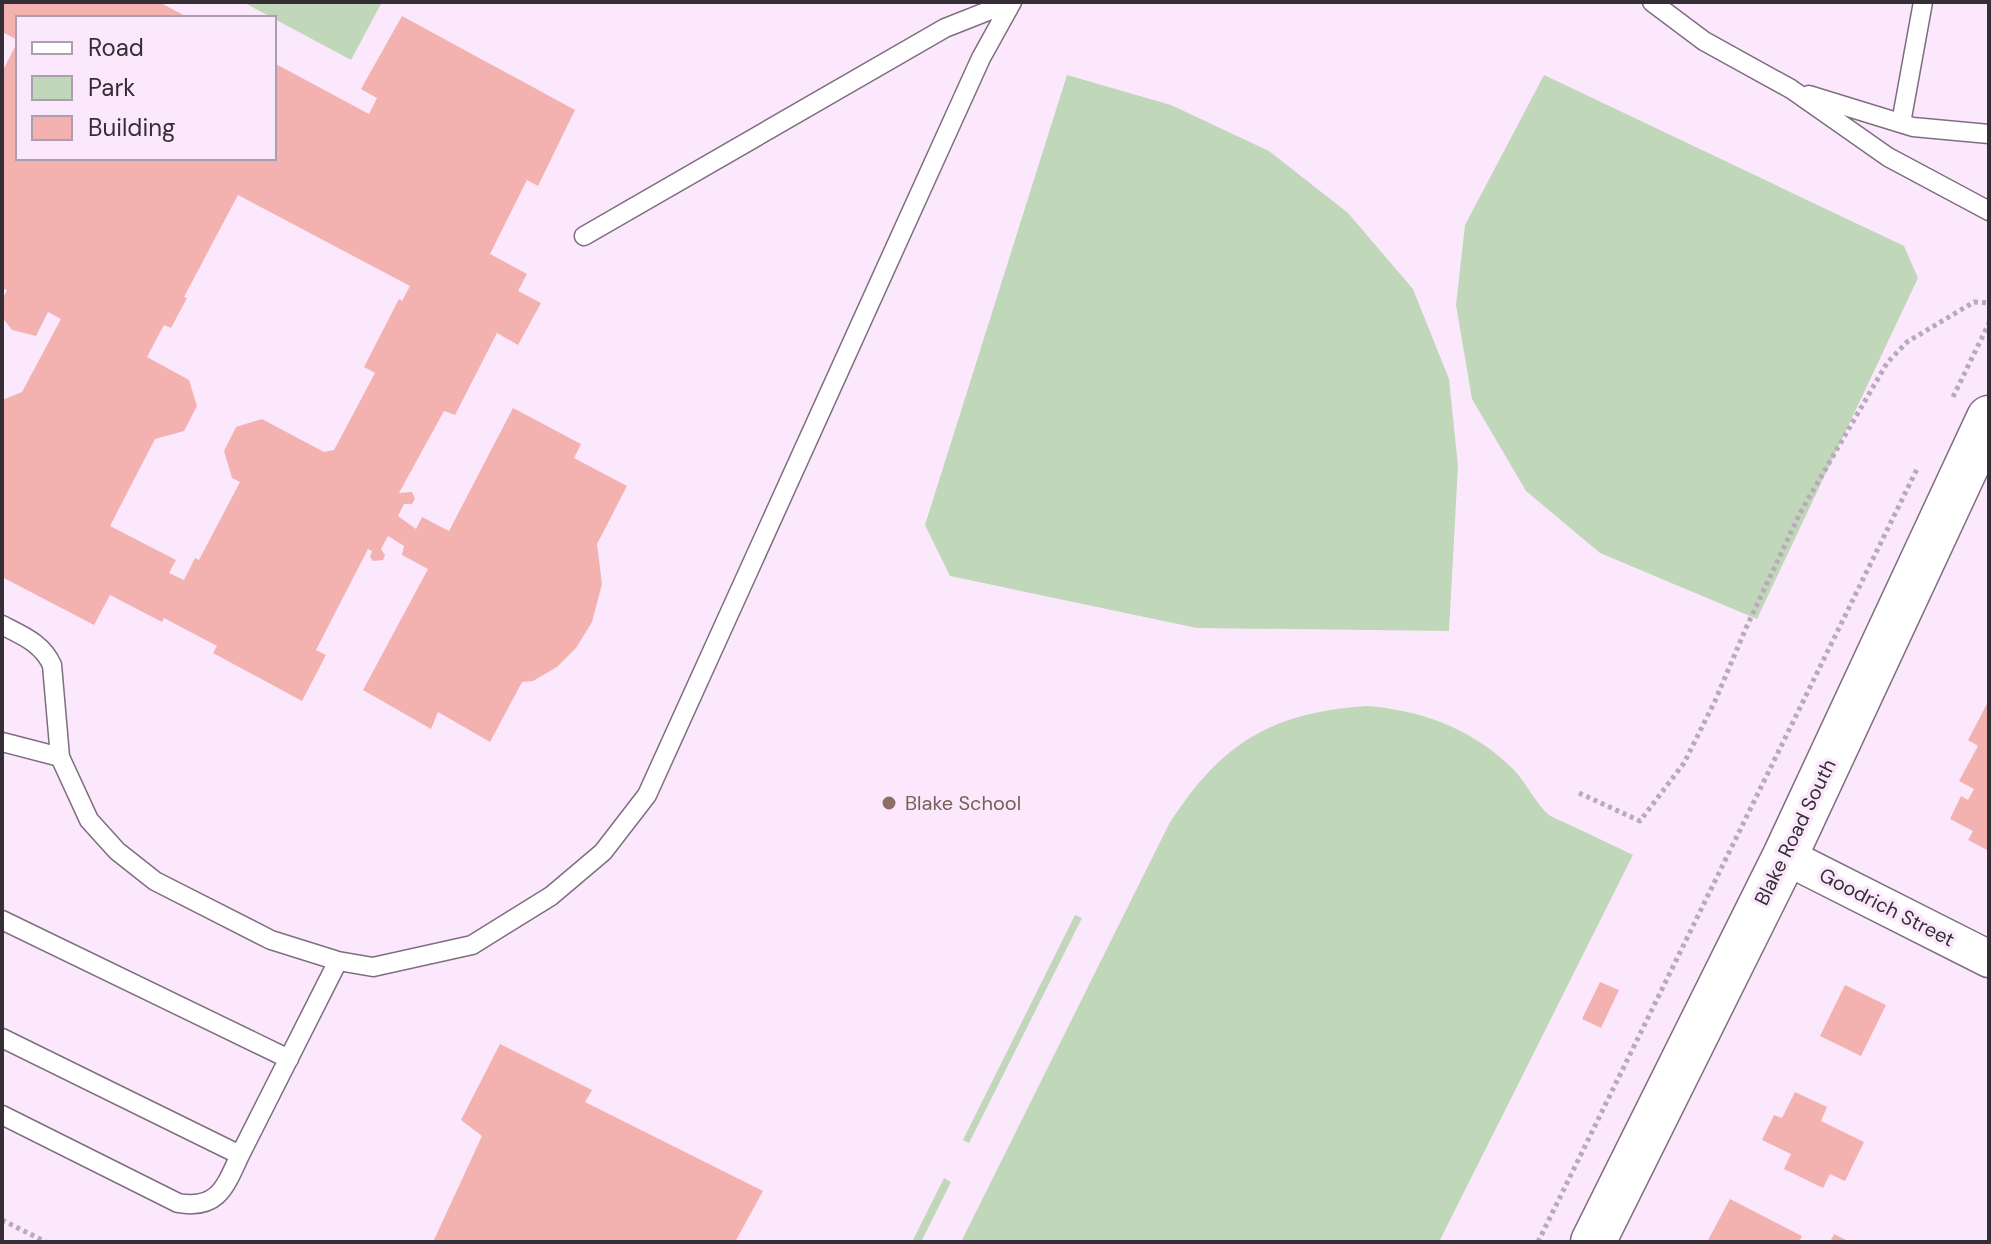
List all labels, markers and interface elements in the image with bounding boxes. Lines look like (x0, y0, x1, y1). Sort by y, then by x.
legend (16, 16, 276, 160)
text: Road (88, 32, 144, 63)
text: Park (88, 72, 135, 103)
text: Building (88, 112, 175, 143)
street label: Blake Road South (1748, 755, 1842, 909)
place label: Blake School (905, 790, 1021, 816)
marker: Blake School (880, 794, 898, 812)
street label: Goodrich Street (1815, 862, 1959, 952)

